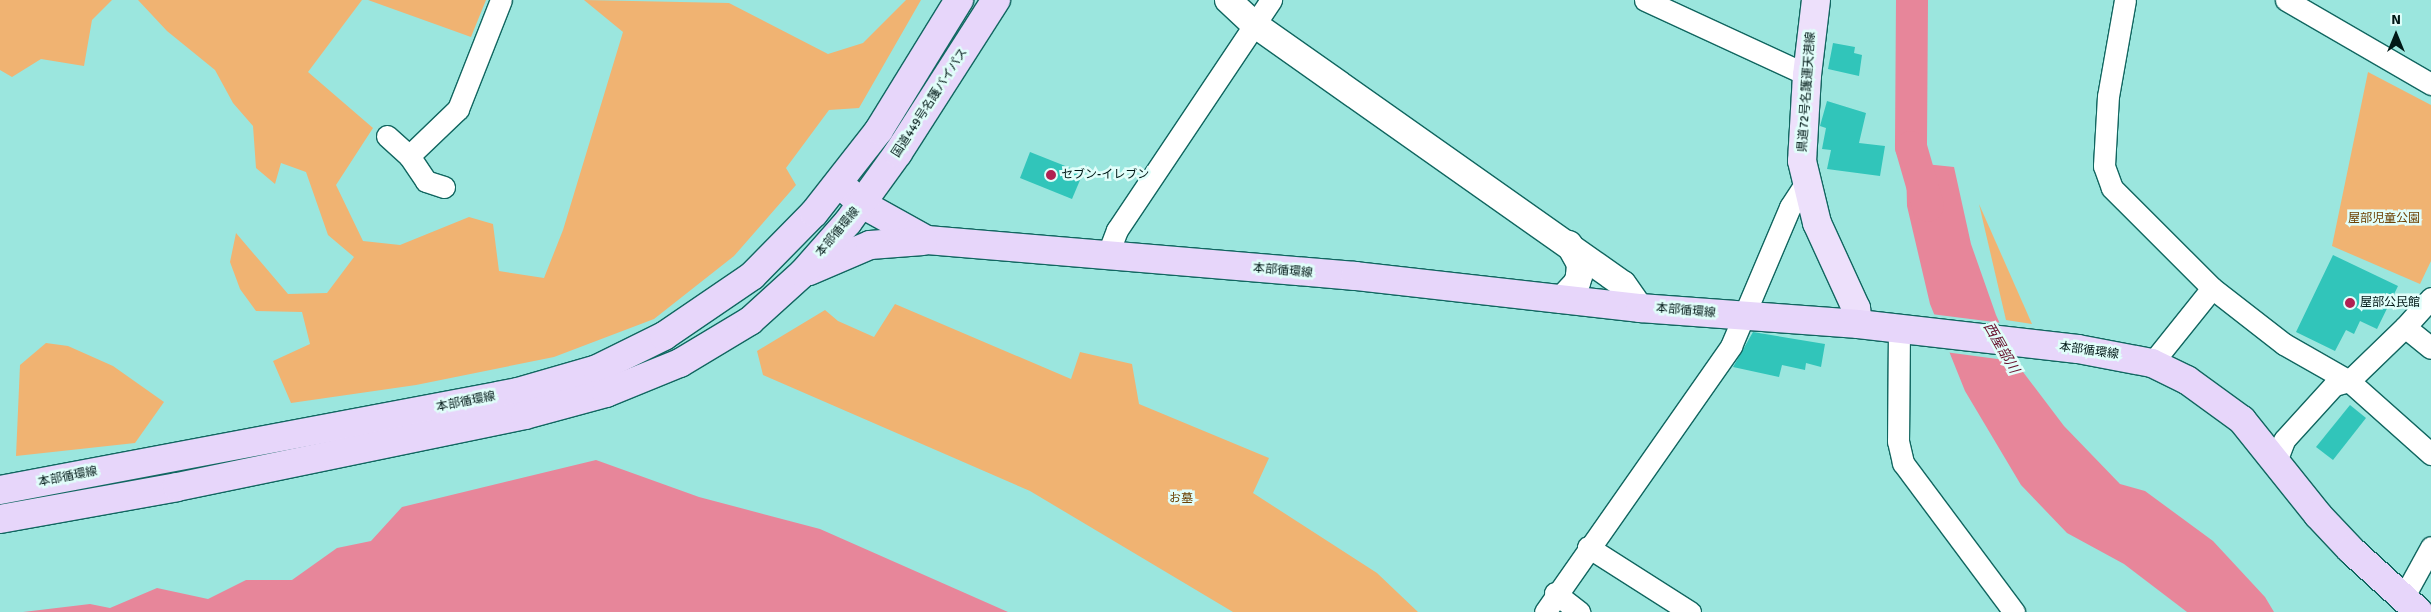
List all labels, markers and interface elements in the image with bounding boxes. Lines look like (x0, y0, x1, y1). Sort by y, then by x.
north arrow (2371, 10, 2421, 60)
text: N (2391, 11, 2401, 28)
street label: 県道72号名護運天港線 (1796, 31, 1818, 153)
street label: 国道449号名護バイパス (889, 46, 971, 160)
place label: セブン-イレブン (1061, 168, 1149, 182)
marker: セブン-イレブン (1045, 169, 1057, 181)
street label: 本部循環線 (813, 204, 863, 260)
park label: 屋部児童公園 (2348, 212, 2420, 226)
street label: 本部循環線 (1252, 261, 1314, 281)
place label: 屋部公民館 (2360, 296, 2420, 310)
marker: 屋部公民館 (2344, 297, 2356, 309)
street label: 本部循環線 (1655, 301, 1717, 321)
water label: 西屋部川 (1980, 320, 2022, 376)
street label: 本部循環線 (2058, 340, 2120, 362)
street label: 本部循環線 (435, 389, 497, 415)
street label: 本部循環線 (37, 464, 99, 490)
park label: お墓 (1169, 492, 1193, 506)

